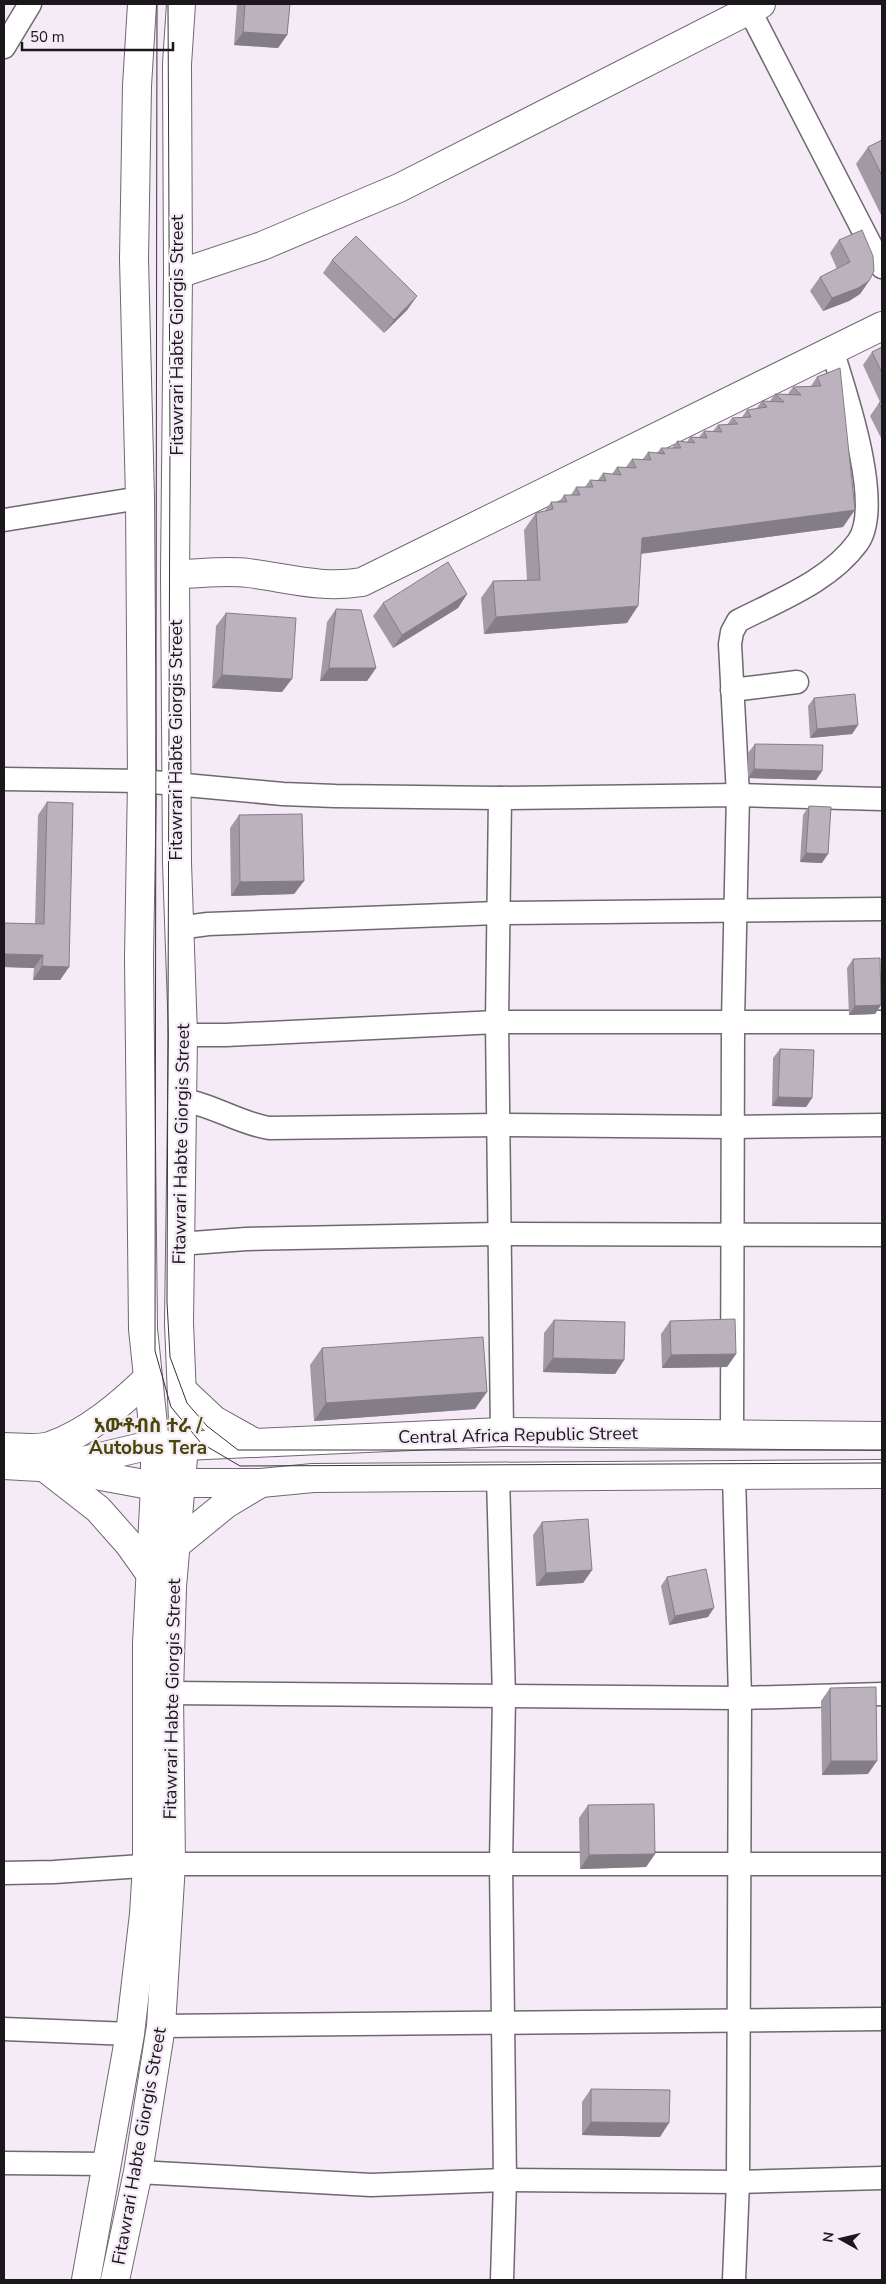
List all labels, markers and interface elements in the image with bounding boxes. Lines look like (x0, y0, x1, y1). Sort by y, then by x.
scale bar (22, 20, 174, 52)
text: 50 m (30, 27, 65, 47)
street label: Fitawrari Habte Giorgis Street (165, 214, 189, 455)
street label: Fitawrari Habte Giorgis Street (164, 619, 188, 860)
street label: Fitawrari Habte Giorgis Street (167, 1023, 195, 1265)
district label: አውቶብስ ተራ / Autobus Tera (89, 1413, 207, 1461)
street label: Central Africa Republic Street (398, 1421, 639, 1449)
street label: Fitawrari Habte Giorgis Street (158, 1578, 186, 1820)
street label: Fitawrari Habte Giorgis Street (106, 2025, 172, 2267)
north arrow (816, 2214, 866, 2264)
text: N (818, 2231, 839, 2244)

